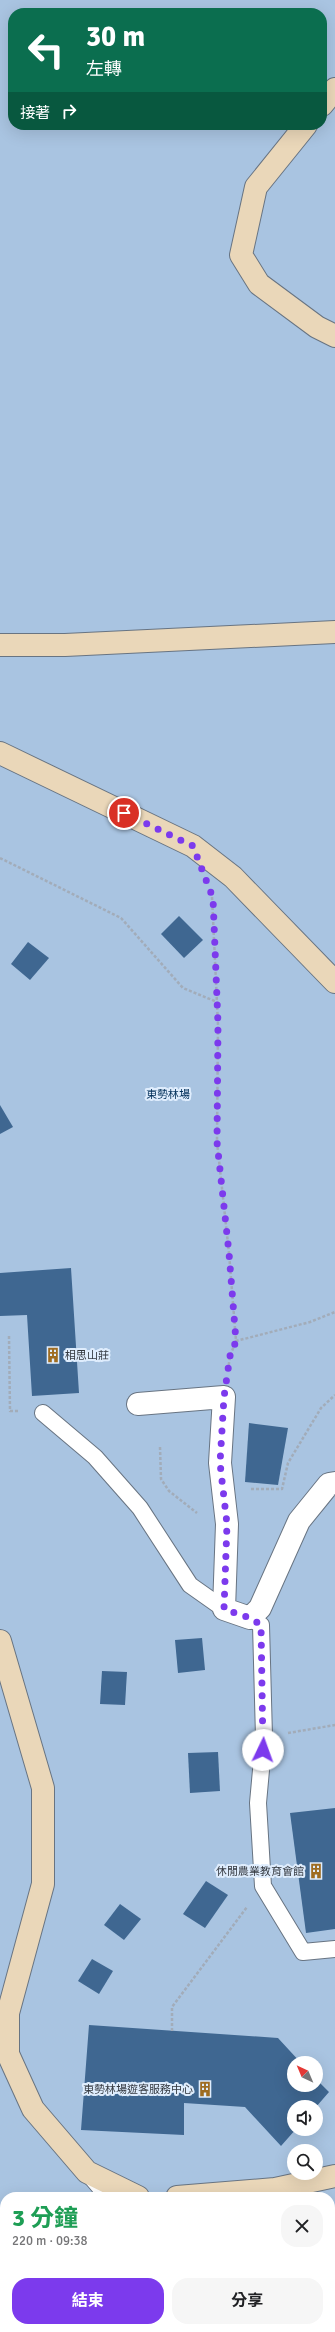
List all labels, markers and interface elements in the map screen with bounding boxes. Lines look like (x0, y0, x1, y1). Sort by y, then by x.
text: 30 m (86, 20, 145, 54)
icon: left (20, 24, 72, 76)
text: 左轉 (86, 58, 122, 80)
icon: right (58, 100, 80, 122)
text: 接著 (20, 104, 50, 122)
pin (107, 796, 141, 830)
icon: arrive (113, 802, 135, 824)
park label: 東勢林場 (146, 1088, 190, 1101)
building icon: 相思山莊 (44, 1346, 62, 1364)
place label: 相思山莊 (65, 1349, 109, 1362)
position arrow (242, 1729, 284, 1771)
building icon: 休閒農業教育會館 (307, 1862, 325, 1880)
place label: 休閒農業教育會館 (216, 1865, 304, 1878)
north arrow (287, 2056, 323, 2092)
map controls (287, 2056, 323, 2180)
building icon: 東勢林場遊客服務中心 (196, 2080, 214, 2098)
place label: 東勢林場遊客服務中心 (83, 2083, 193, 2096)
button: sound (287, 2100, 323, 2136)
button: search (287, 2144, 323, 2180)
text: 3 分鐘 (12, 2203, 78, 2233)
button: close (281, 2205, 323, 2247)
text: 220 m · 09:38 (12, 2233, 88, 2249)
button: 結束 (12, 2278, 164, 2324)
button: 分享 (172, 2278, 323, 2324)

